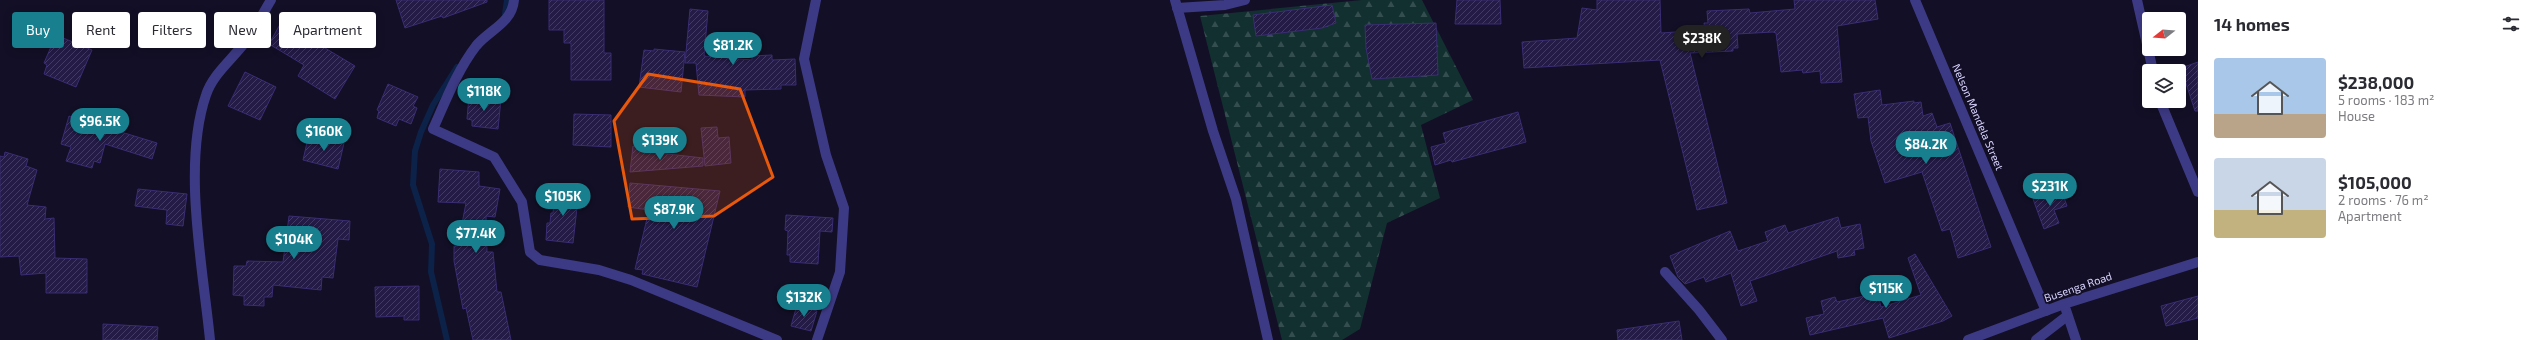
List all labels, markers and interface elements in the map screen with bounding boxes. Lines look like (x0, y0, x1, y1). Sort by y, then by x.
chip: Buy (12, 12, 64, 48)
chip: Rent (72, 12, 130, 48)
chip: Filters (138, 12, 206, 48)
chip: New (214, 12, 271, 48)
chip: Apartment (279, 12, 376, 48)
north arrow (2142, 12, 2186, 56)
map controls (2142, 12, 2186, 108)
icon: filters (2500, 13, 2522, 35)
text: 14 homes (2214, 14, 2290, 34)
pin: $238K (1674, 25, 1730, 59)
text: $238K (1683, 30, 1721, 46)
pin: $81.2K (700, 32, 766, 66)
text: $81.2K (713, 37, 753, 53)
street label: Nelson Mandela Street (1950, 62, 2007, 172)
button: layers (2142, 64, 2186, 108)
text: $238,000 (2338, 72, 2414, 92)
icon: home (2246, 74, 2294, 122)
pin: $118K (456, 78, 512, 112)
text: $118K (466, 83, 502, 99)
text: 5 rooms · 183 m² (2338, 92, 2435, 108)
pin: $96.5K (67, 108, 133, 142)
text: House (2338, 108, 2375, 124)
text: $96.5K (79, 113, 121, 129)
pin: $160K (296, 118, 352, 152)
text: $160K (305, 123, 343, 139)
pin: $139K (632, 127, 688, 161)
pin: $84.2K (1893, 131, 1959, 165)
text: $139K (642, 132, 678, 148)
text: $84.2K (1905, 136, 1947, 152)
text: $105,000 (2338, 172, 2412, 192)
pin: $231K (2022, 173, 2078, 207)
icon: home (2246, 174, 2294, 222)
text: $231K (2032, 178, 2068, 194)
pin: $105K (535, 183, 591, 217)
text: $105K (545, 188, 581, 204)
text: 2 rooms · 76 m² (2338, 192, 2429, 208)
pin: $87.9K (641, 196, 707, 230)
text: $87.9K (653, 201, 695, 217)
text: Apartment (2338, 208, 2402, 224)
pin: $77.4K (443, 220, 509, 254)
text: $77.4K (456, 225, 496, 241)
pin: $104K (266, 226, 322, 260)
text: $104K (275, 231, 313, 247)
street label: Busenga Road (2042, 269, 2113, 304)
pin: $115K (1858, 275, 1914, 309)
text: $115K (1869, 280, 1903, 296)
pin: $132K (776, 284, 832, 318)
text: $132K (786, 289, 822, 305)

